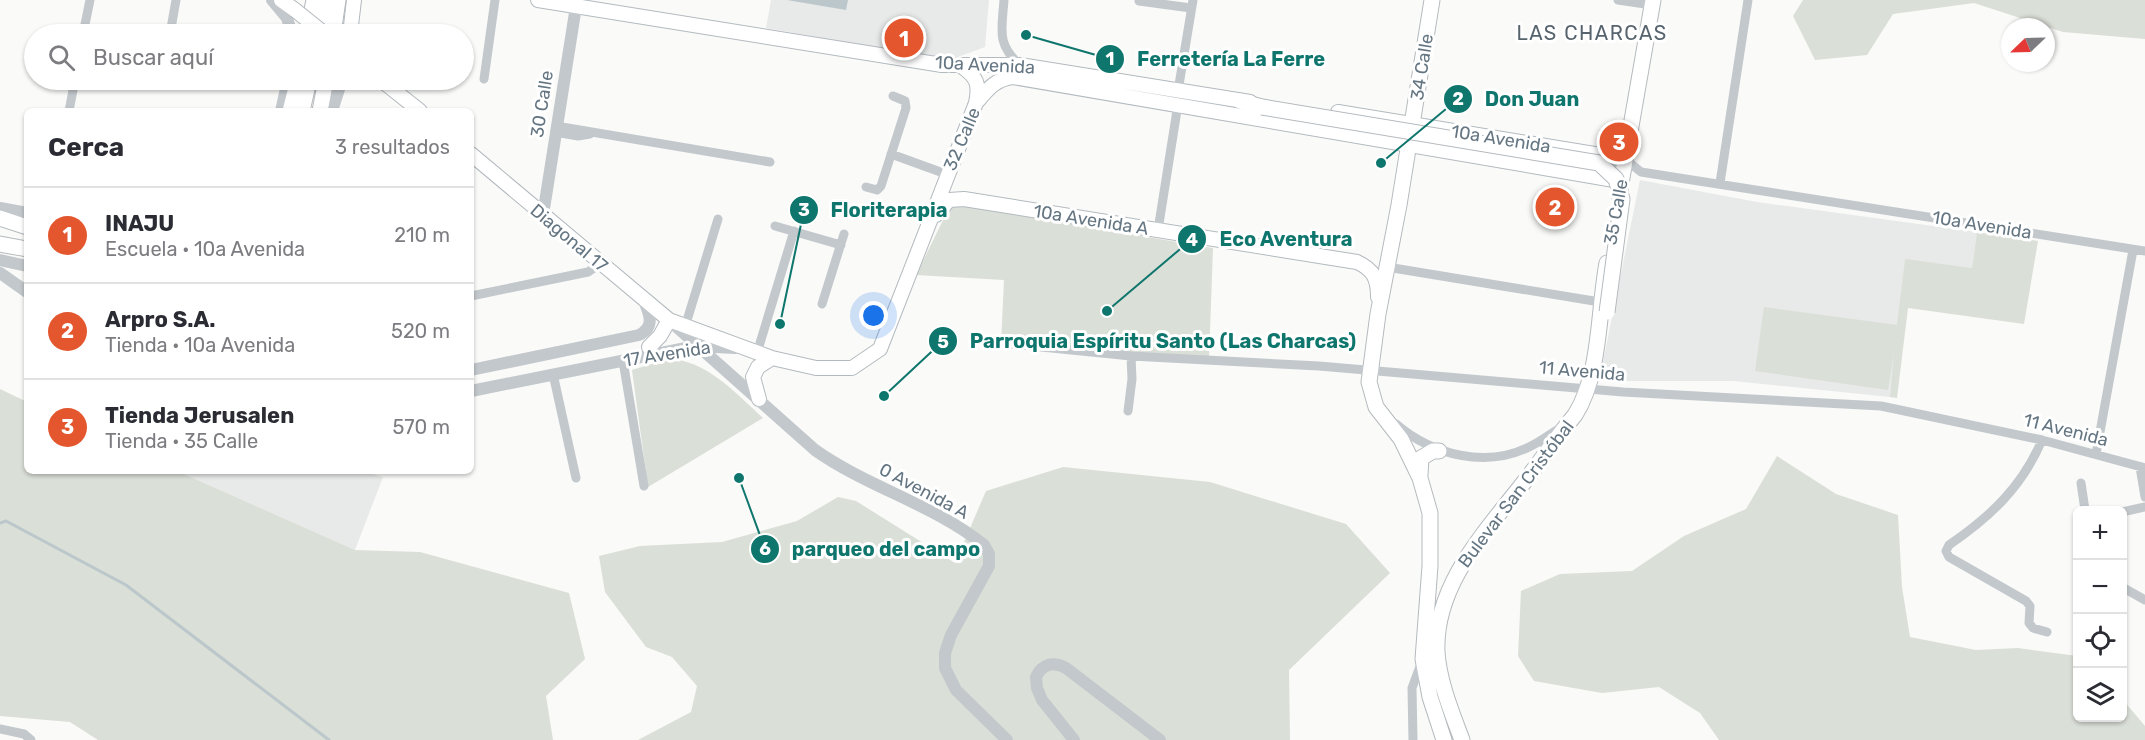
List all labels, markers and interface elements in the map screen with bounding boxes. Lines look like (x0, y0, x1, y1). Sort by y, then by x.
pin: 1 (884, 15, 924, 60)
north arrow (2001, 18, 2055, 72)
district label: LAS CHARCAS (1516, 21, 1668, 45)
search box (24, 24, 474, 90)
street label: 34 Calle (1406, 32, 1438, 102)
callout: Ferretería La Ferre (1095, 40, 1337, 78)
icon: search (45, 41, 78, 74)
text: Buscar aquí (93, 44, 214, 71)
text: Ferretería La Ferre (1137, 47, 1325, 71)
text: 1 (1106, 48, 1114, 70)
street label: 10a Avenida (934, 51, 1036, 79)
street label: 30 Calle (526, 69, 558, 139)
callout: Don Juan (1443, 80, 1592, 118)
text: Don Juan (1485, 87, 1579, 111)
text: 2 (1452, 88, 1464, 110)
street label: 32 Calle (939, 104, 985, 174)
street label: 10a Avenida (1450, 120, 1552, 158)
pin: 3 (1600, 120, 1638, 164)
text: Cerca (48, 132, 124, 163)
text: 3 resultados (335, 135, 450, 159)
street label: 35 Calle (1599, 177, 1633, 247)
pin: 2 (1536, 184, 1574, 230)
callout: Floriterapia (789, 191, 960, 229)
text: Floriterapia (830, 198, 948, 222)
street label: Diagonal 17 (526, 199, 612, 277)
text: 3 (798, 199, 810, 221)
street label: 10a Avenida A (1032, 200, 1150, 240)
street label: 10a Avenida (1931, 206, 2033, 244)
text: INAJU (105, 210, 174, 237)
callout: Eco Aventura (1177, 220, 1364, 258)
text: 1 (63, 223, 72, 247)
text: 210 m (394, 223, 450, 247)
text: Eco Aventura (1219, 227, 1353, 251)
text: 4 (1186, 229, 1198, 251)
text: Escuela · 10a Avenida (105, 237, 305, 261)
your location (859, 301, 888, 330)
text: Arpro S.A. (105, 306, 215, 333)
text: 2 (61, 319, 74, 343)
text: 520 m (391, 319, 450, 343)
callout: Parroquia Espíritu Santo (Las Charcas) (928, 322, 1369, 360)
text: Parroquia Espíritu Santo (Las Charcas) (970, 329, 1356, 353)
text: 5 (937, 331, 949, 353)
text: Tienda · 10a Avenida (105, 333, 295, 357)
street label: 17 Avenida (622, 336, 712, 372)
street label: 11 Avenida (1538, 356, 1626, 386)
text: Tienda Jerusalen (105, 402, 294, 429)
street label: 11 Avenida (2021, 409, 2111, 451)
text: 3 (61, 415, 74, 439)
text: 570 m (392, 415, 450, 439)
street label: Bulevar San Cristóbal (1453, 416, 1579, 572)
text: Tienda · 35 Calle (105, 429, 258, 453)
street label: 0 Avenida A (875, 458, 973, 524)
map controls (2073, 506, 2127, 722)
button: + (2073, 506, 2127, 560)
callout: parqueo del campo (750, 530, 992, 568)
text: parqueo del campo (792, 537, 980, 561)
text: 6 (759, 538, 771, 560)
button: − (2073, 560, 2127, 614)
button: locate (2073, 614, 2127, 668)
button: layers (2073, 668, 2127, 722)

